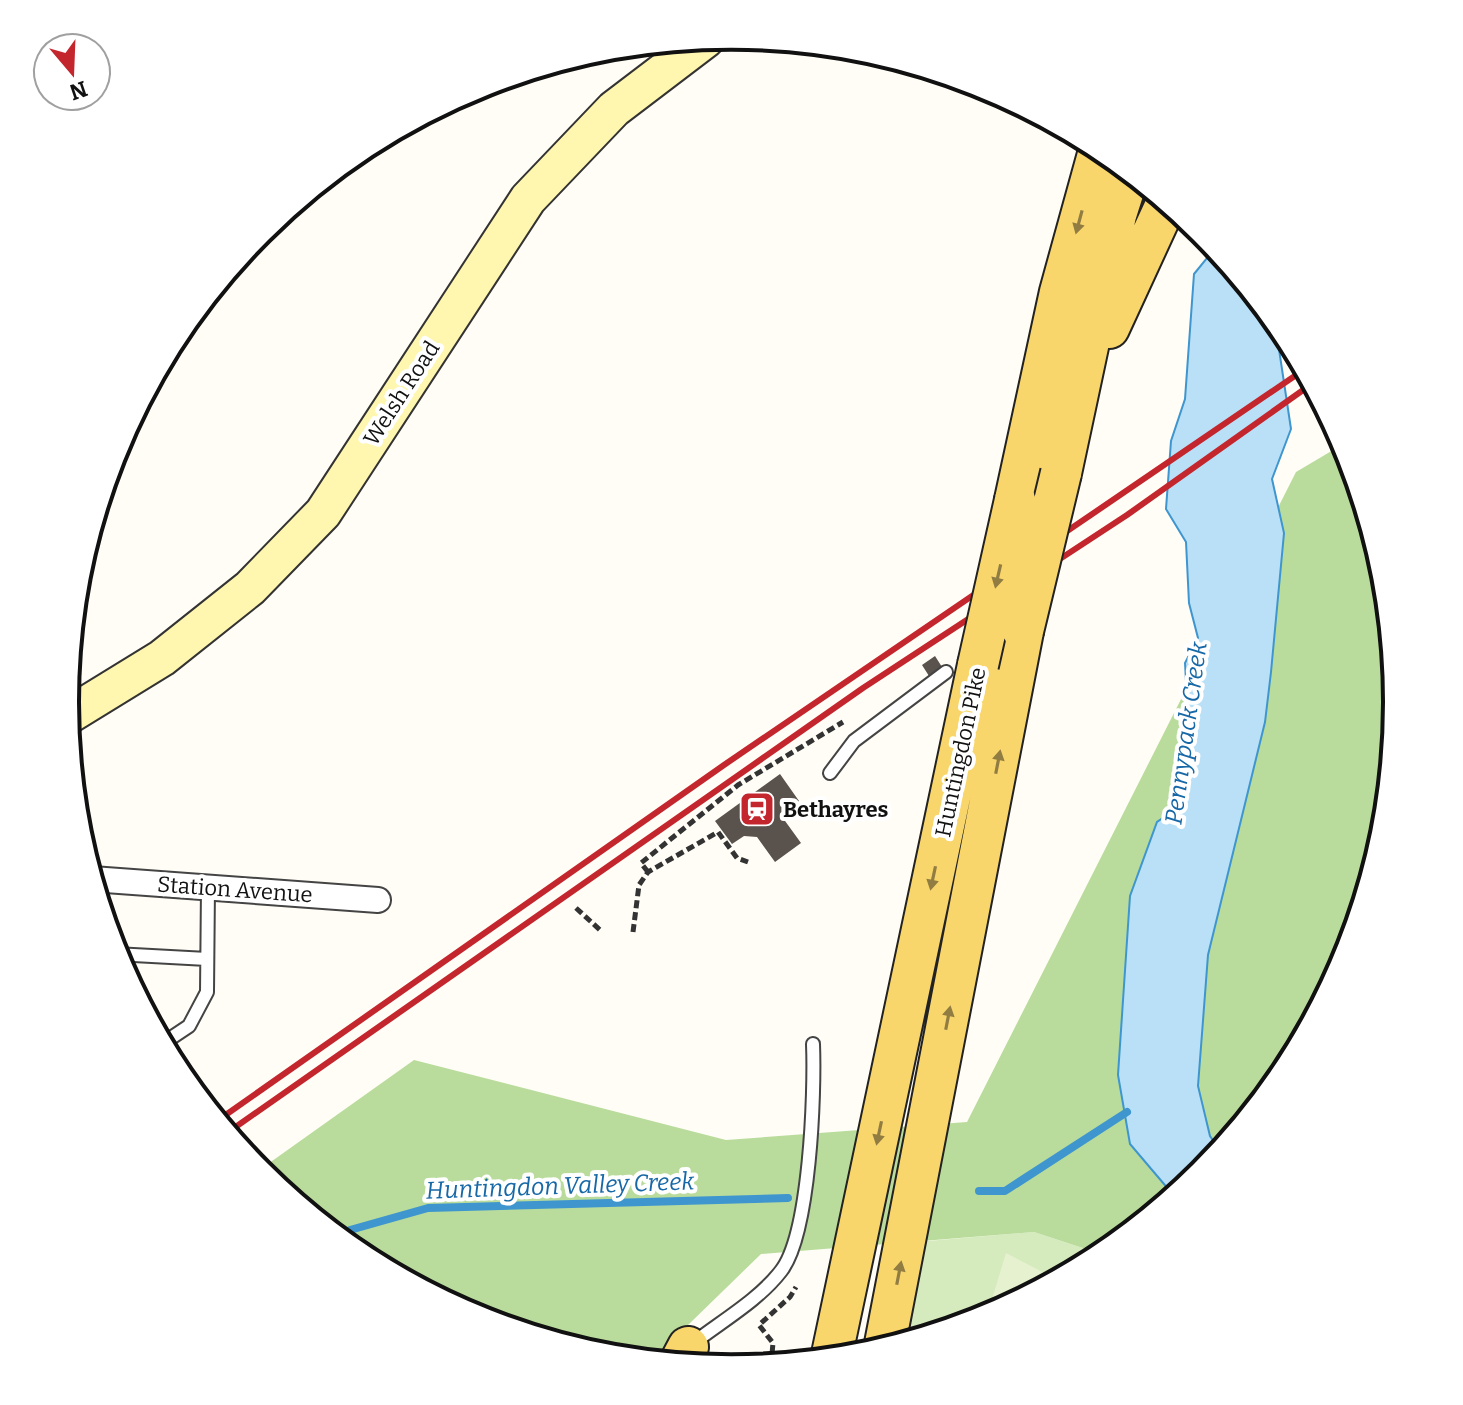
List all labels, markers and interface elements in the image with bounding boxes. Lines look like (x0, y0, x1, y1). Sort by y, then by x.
north arrow (32, 32, 112, 112)
text: N (66, 75, 91, 106)
one-way arrow (1072, 211, 1085, 235)
street label: Welsh Road (358, 336, 445, 451)
one-way arrow (991, 564, 1004, 589)
water label: Pennypack Creek (1159, 639, 1213, 826)
street label: Huntingdon Pike (929, 665, 992, 839)
one-way arrow (992, 750, 1004, 775)
station icon: Bethayres (738, 790, 776, 828)
place label: Bethayres (783, 796, 889, 823)
one-way arrow (926, 866, 939, 891)
street label: Station Avenue (156, 871, 313, 908)
one-way arrow (942, 1005, 955, 1030)
one-way arrow (872, 1121, 885, 1146)
water label: Huntingdon Valley Creek (425, 1167, 696, 1205)
one-way arrow (893, 1260, 905, 1285)

